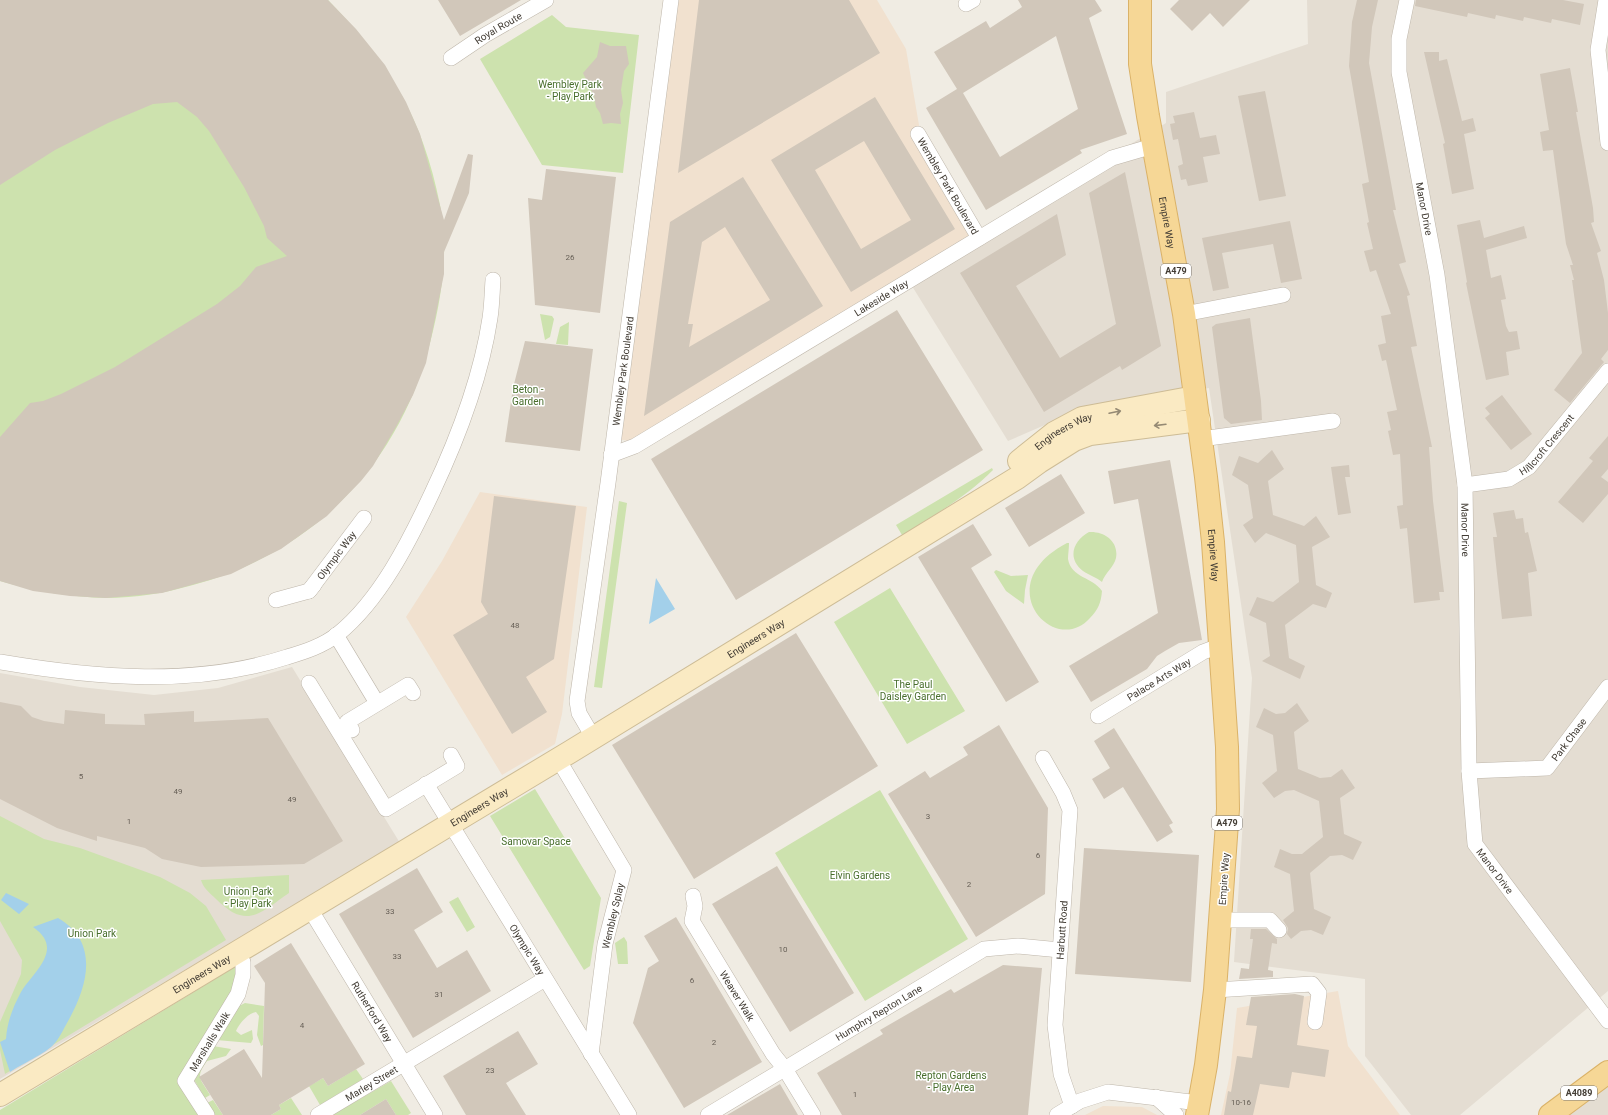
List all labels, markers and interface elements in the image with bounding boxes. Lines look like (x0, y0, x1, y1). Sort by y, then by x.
street label: Royal Route (472, 10, 524, 46)
park label: Wembley Park - Play Park (538, 79, 603, 102)
street label: Wembley Park Boulevard (916, 135, 981, 236)
street label: Manor Drive (1414, 181, 1435, 236)
street label: Empire Way (1157, 196, 1178, 250)
house number: 26 (566, 253, 575, 262)
road number: A479 (1161, 264, 1191, 278)
street label: Lakeside Way (852, 277, 910, 318)
street label: Wembley Park Boulevard (610, 316, 635, 427)
park label: Beton - Garden (512, 384, 544, 407)
one-way arrow (1108, 407, 1121, 415)
street label: Engineers Way (1032, 411, 1093, 452)
street label: Hillcroft Crescent (1517, 412, 1576, 477)
one-way arrow (1154, 421, 1167, 428)
street label: Manor Drive (1460, 503, 1472, 557)
street label: Olympic Way (314, 529, 358, 581)
street label: Empire Way (1206, 529, 1221, 582)
street label: Engineers Way (725, 616, 787, 660)
house number: 48 (511, 621, 520, 630)
street label: Palace Arts Way (1125, 655, 1193, 703)
park label: The Paul Daisley Garden (880, 679, 946, 702)
street label: Park Chase (1549, 716, 1588, 763)
house number: 5 (79, 772, 84, 781)
street label: Engineers Way (448, 785, 510, 828)
house number: 49 (174, 787, 183, 796)
house number: 49 (288, 795, 297, 804)
house number: 3 (926, 812, 930, 821)
road number: A479 (1212, 816, 1242, 830)
house number: 1 (127, 817, 131, 826)
park label: Samovar Space (501, 836, 571, 847)
street label: Manor Drive (1475, 846, 1516, 896)
house number: 6 (1036, 851, 1041, 860)
street label: Empire Way (1217, 852, 1231, 906)
park label: Elvin Gardens (830, 870, 890, 881)
house number: 2 (967, 880, 972, 889)
street label: Wembley Splay (600, 882, 626, 950)
park label: Union Park - Play Park (224, 886, 273, 909)
street label: Harbutt Road (1054, 900, 1070, 960)
house number: 33 (386, 907, 395, 916)
street label: Olympic Way (508, 922, 547, 977)
park label: Union Park (68, 928, 117, 939)
house number: 10 (779, 945, 788, 954)
street label: Engineers Way (171, 952, 232, 995)
house number: 33 (393, 952, 402, 961)
street label: Weaver Walk (718, 969, 758, 1024)
house number: 6 (690, 976, 695, 985)
street label: Rutherford Way (350, 979, 395, 1044)
street label: Humphry Repton Lane (833, 982, 924, 1043)
house number: 31 (435, 990, 444, 999)
street label: Marshalls Walk (187, 1009, 232, 1073)
house number: 4 (300, 1021, 305, 1030)
house number: 2 (712, 1038, 717, 1047)
street label: Marley Street (343, 1063, 399, 1103)
house number: 23 (486, 1066, 495, 1075)
park label: Repton Gardens - Play Area (915, 1070, 987, 1093)
road number: A4089 (1561, 1086, 1597, 1100)
house number: 1 (853, 1090, 857, 1099)
house number: 10-16 (1231, 1098, 1252, 1107)

